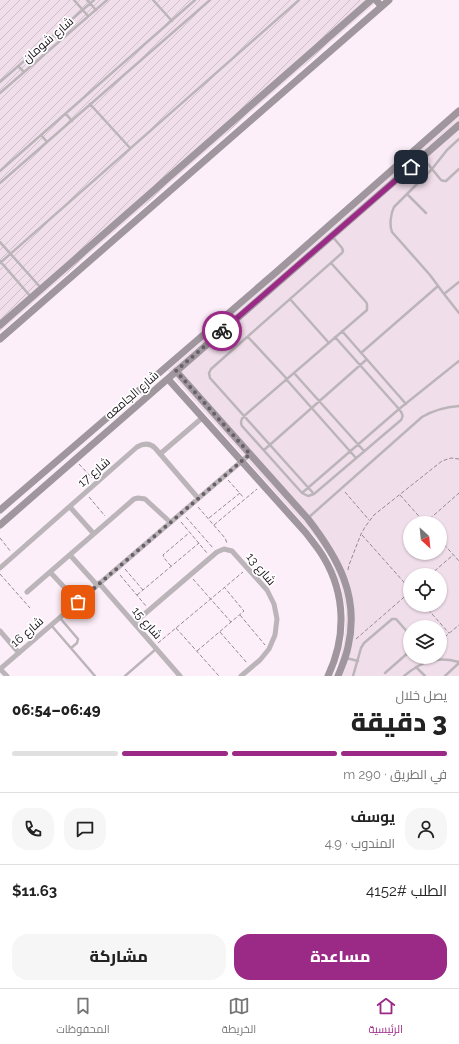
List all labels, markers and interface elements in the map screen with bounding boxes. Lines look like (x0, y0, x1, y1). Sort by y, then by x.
street label: شارع شومان (20, 14, 77, 67)
pin (394, 150, 428, 184)
icon: home (400, 156, 422, 178)
courier (202, 311, 242, 351)
icon: bike (211, 320, 233, 342)
street label: شارع الجامعه (103, 368, 162, 423)
street label: شارع 17 (75, 454, 114, 490)
north arrow (403, 516, 447, 560)
map controls (403, 516, 447, 664)
street label: شارع 13 (243, 550, 279, 589)
button: locate (403, 568, 447, 612)
pin (61, 585, 95, 619)
icon: bag (67, 591, 89, 613)
street label: شارع 15 (128, 604, 165, 643)
street label: شارع 16 (8, 614, 47, 651)
button: layers (403, 620, 447, 664)
text: يصل خلال (395, 688, 447, 703)
text: 06:49–06:54 (12, 701, 101, 719)
text: 3 دقيقة (351, 707, 447, 737)
text: في الطريق · 290 m (343, 767, 447, 782)
button: phone (12, 808, 54, 850)
button: chat (64, 808, 106, 850)
text: يوسف (350, 808, 395, 826)
button: person (405, 808, 447, 850)
text: المندوب · 4.9 (325, 836, 395, 851)
text: $11.63 (12, 882, 57, 900)
text: الطلب #4152 (366, 882, 447, 900)
button: مشاركة (12, 934, 226, 980)
button: مساعدة (234, 934, 447, 980)
tab: المحفوظات (56, 995, 110, 1039)
tab: الخريطة (222, 995, 256, 1039)
tab: الرئيسية (368, 995, 403, 1039)

